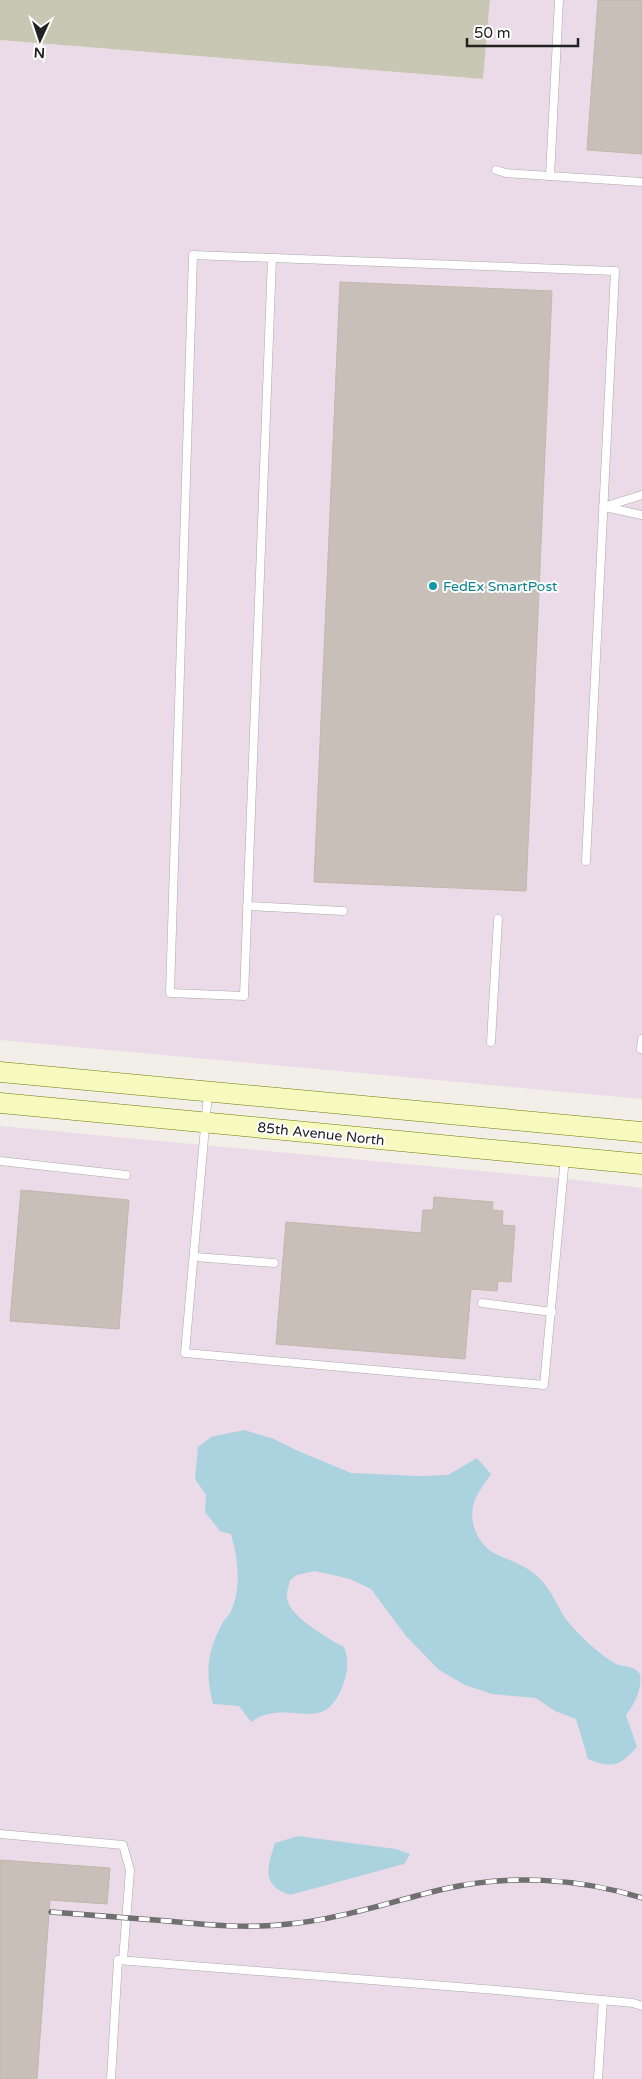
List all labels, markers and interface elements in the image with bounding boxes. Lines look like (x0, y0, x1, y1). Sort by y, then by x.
north arrow (15, 15, 65, 65)
scale bar (467, 15, 578, 47)
text: 50 m (474, 24, 511, 42)
text: N (33, 44, 45, 61)
place label: FedEx SmartPost (443, 578, 558, 595)
marker: FedEx SmartPost (427, 580, 439, 592)
street label: 85th Avenue North (257, 1119, 385, 1149)

